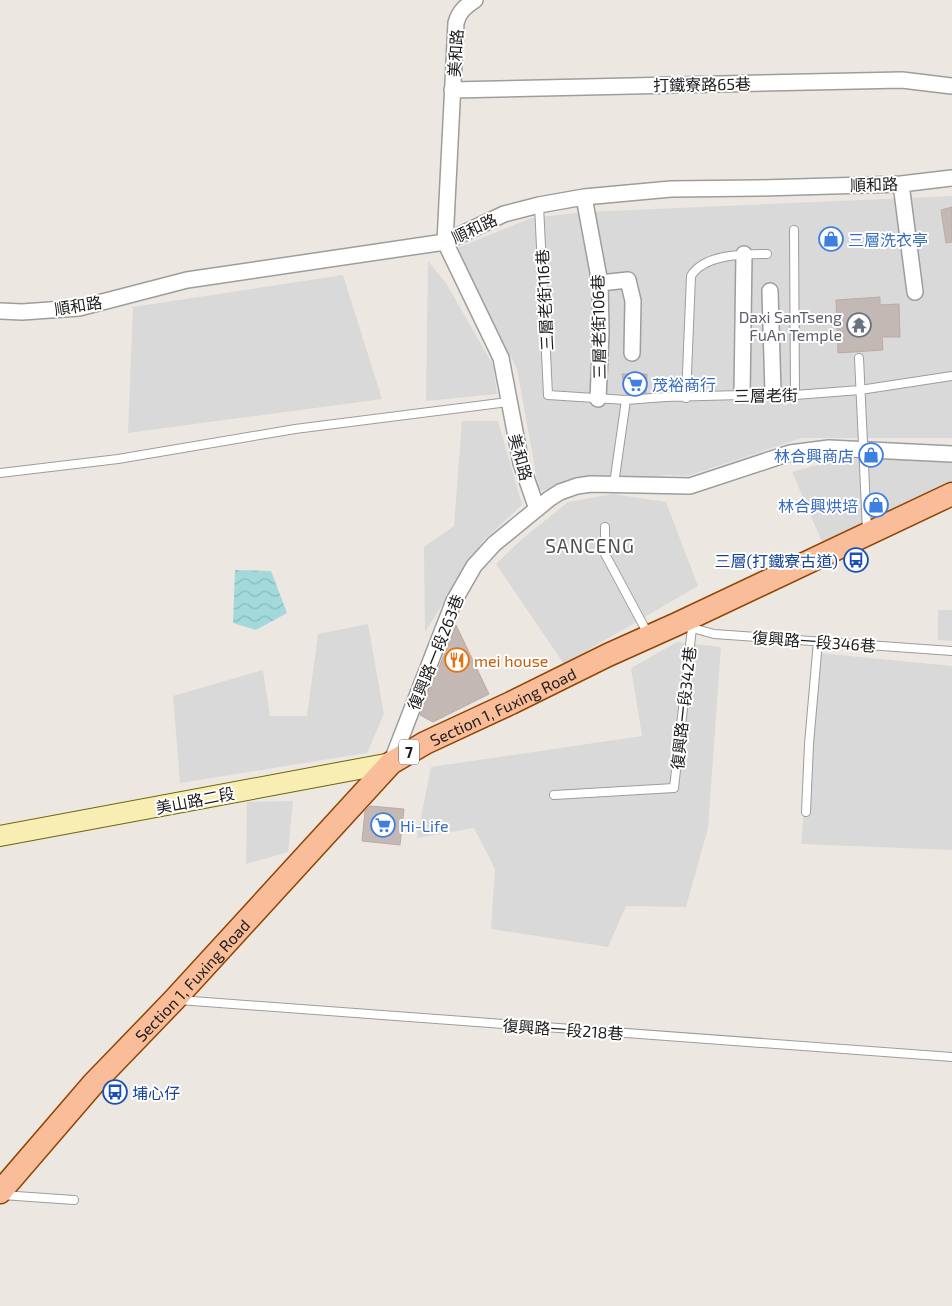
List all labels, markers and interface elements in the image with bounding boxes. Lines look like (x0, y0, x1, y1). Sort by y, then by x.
street label: 美和路 (444, 28, 466, 78)
street label: 打鐵寮路65巷 (653, 74, 751, 94)
street label: 順和路 (850, 174, 898, 194)
street label: 順和路 (448, 209, 500, 247)
shop icon: 三層洗衣亭 (818, 226, 844, 252)
place label: 三層洗衣亭 (848, 230, 928, 249)
street label: 三層老街116巷 (532, 249, 556, 351)
street label: 三層老街106巷 (588, 274, 608, 380)
street label: 順和路 (53, 292, 103, 318)
place label: Daxi SanTseng FuAn Temple (739, 307, 842, 344)
temple icon: Daxi SanTseng FuAn Temple (846, 312, 872, 338)
supermarket icon: 茂裕商行 (622, 371, 648, 397)
place label: 茂裕商行 (652, 375, 716, 394)
street label: 三層老街 (734, 385, 798, 405)
street label: 美和路 (506, 431, 536, 483)
shop icon: 林合興商店 (858, 442, 884, 468)
place label: 林合興商店 (774, 446, 854, 465)
shop icon: 林合興烘培 (863, 492, 889, 518)
place label: 林合興烘培 (778, 496, 858, 515)
district label: SANCENG (545, 534, 635, 557)
bus stop icon: 三層(打鐵寮古道) (843, 547, 869, 573)
place label: 三層(打鐵寮古道) (715, 551, 838, 570)
street label: 復興路一段263巷 (403, 591, 467, 713)
street label: 復興路一段346巷 (752, 627, 876, 655)
street label: 復興路一段342巷 (667, 645, 699, 771)
restaurant icon: mei house (444, 647, 470, 673)
place label: mei house (474, 651, 548, 670)
street label: Section 1, Fuxing Road (427, 663, 579, 749)
road number: 7 (399, 740, 419, 764)
street label: 美山路二段 (154, 783, 236, 817)
supermarket icon: Hi-Life (370, 812, 396, 838)
place label: Hi-Life (400, 816, 449, 835)
street label: Section 1, Fuxing Road (130, 915, 253, 1045)
street label: 復興路一段218巷 (502, 1015, 624, 1043)
bus stop icon: 埔心仔 (102, 1079, 128, 1105)
place label: 埔心仔 (132, 1083, 180, 1102)

